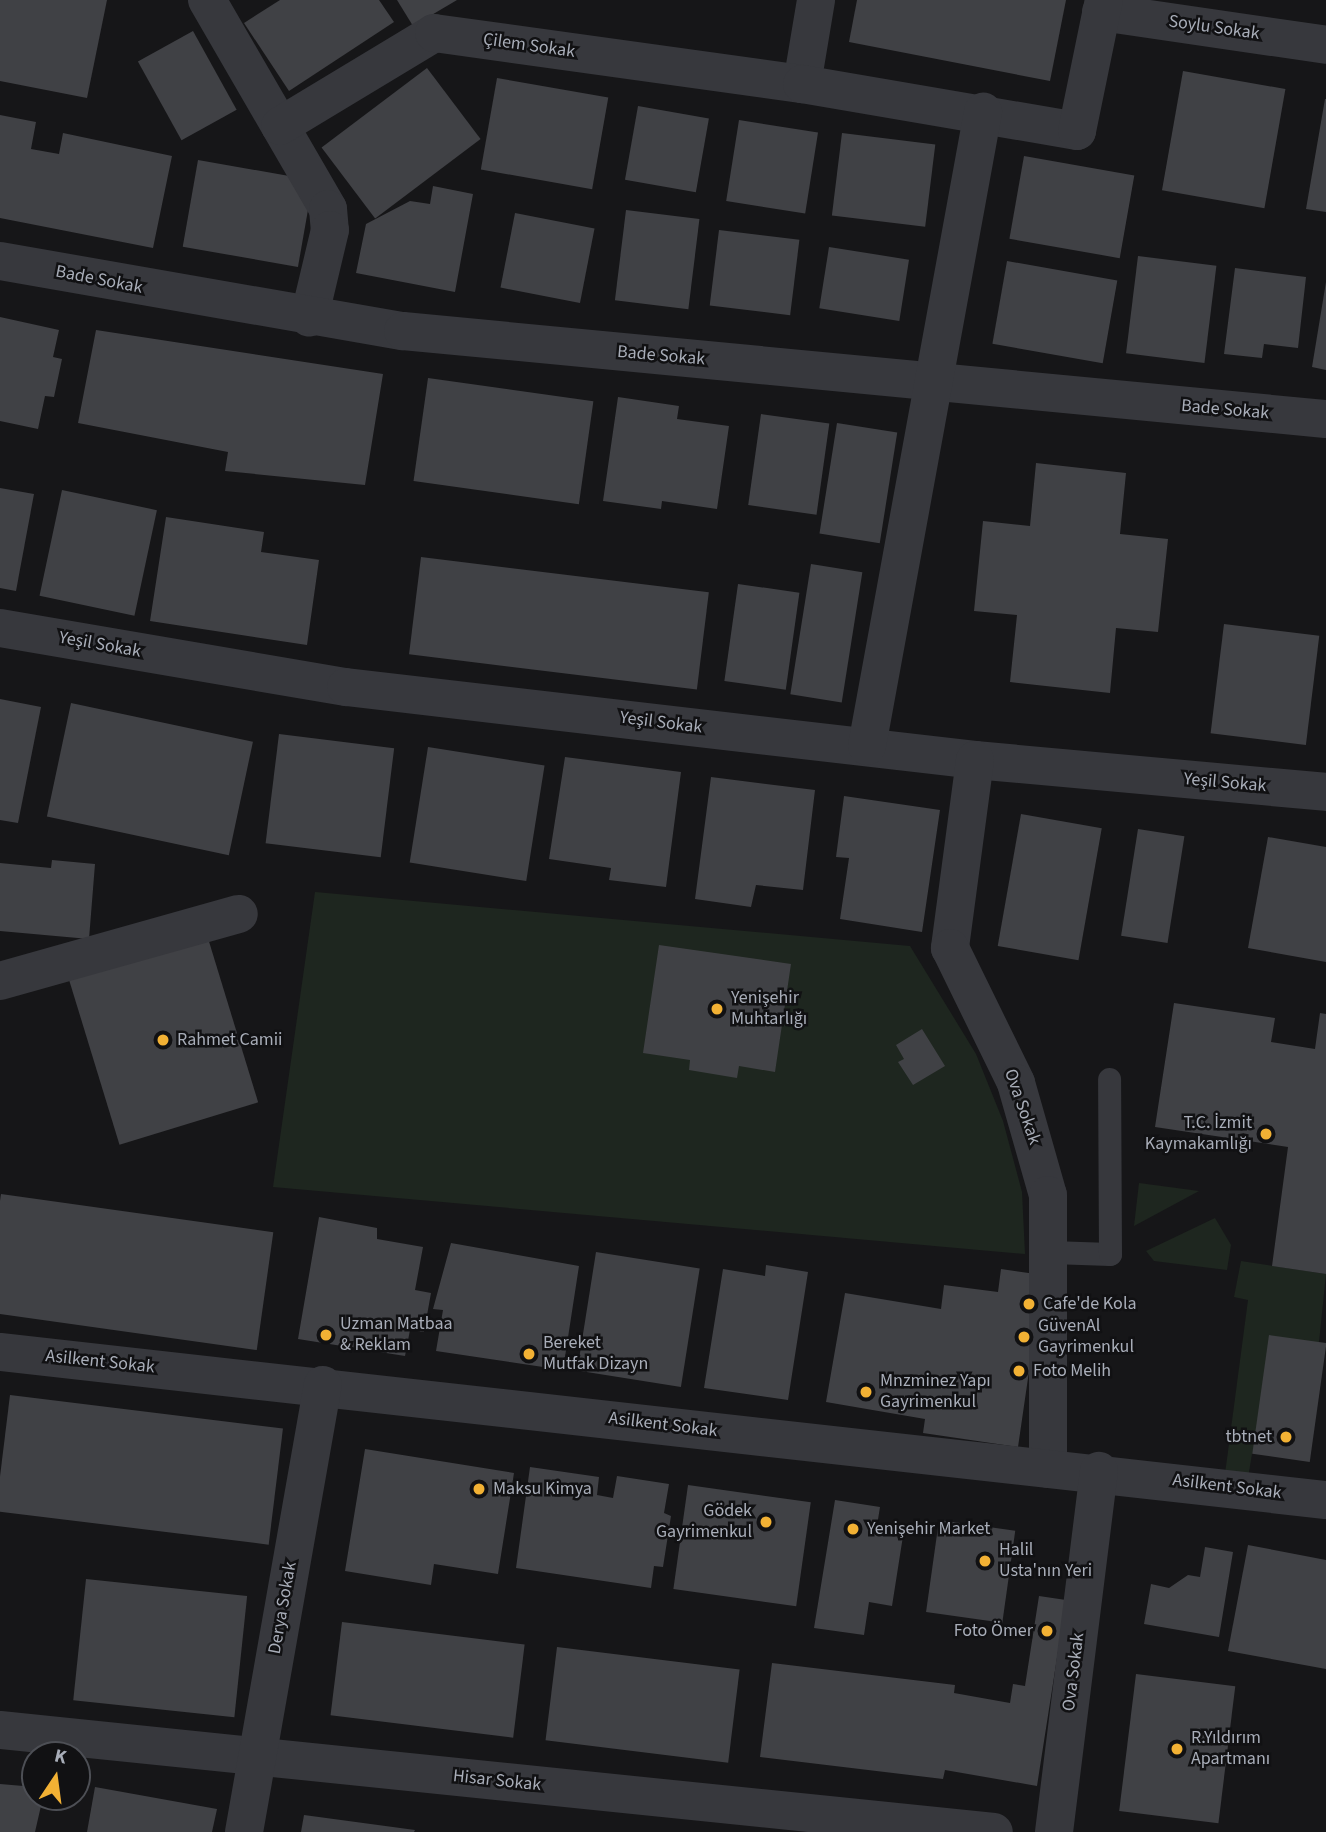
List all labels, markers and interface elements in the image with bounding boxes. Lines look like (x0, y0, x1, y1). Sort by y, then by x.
street label: Soylu Sokak (1167, 11, 1261, 45)
street label: Çilem Sokak (482, 29, 576, 63)
street label: Bade Sokak (54, 261, 144, 299)
street label: Bade Sokak (616, 341, 706, 371)
street label: Bade Sokak (1180, 395, 1270, 425)
street label: Yeşil Sokak (57, 627, 143, 663)
street label: Yeşil Sokak (618, 707, 704, 739)
street label: Yeşil Sokak (1183, 769, 1267, 797)
place label: Yenişehir Muhtarlığı (731, 988, 807, 1030)
marker: Yenişehir Muhtarlığı (709, 1001, 725, 1017)
place label: Rahmet Camii (177, 1029, 283, 1051)
marker: Rahmet Camii (155, 1032, 171, 1048)
street label: Ova Sokak (999, 1066, 1045, 1148)
place label: T.C. İzmit Kaymakamlığı (1145, 1113, 1252, 1156)
marker: T.C. İzmit Kaymakamlığı (1258, 1126, 1274, 1142)
place label: Cafe'de Kola (1043, 1293, 1137, 1315)
marker: Cafe'de Kola (1021, 1296, 1037, 1312)
place label: Uzman Matbaa & Reklam (340, 1314, 453, 1356)
place label: GüvenAl Gayrimenkul (1038, 1316, 1134, 1358)
marker: Uzman Matbaa & Reklam (318, 1327, 334, 1343)
marker: GüvenAl Gayrimenkul (1016, 1329, 1032, 1345)
place label: Bereket Mutfak Dizayn (543, 1333, 648, 1376)
street label: Asilkent Sokak (44, 1346, 156, 1378)
marker: Bereket Mutfak Dizayn (521, 1346, 537, 1362)
place label: Foto Melih (1033, 1360, 1111, 1382)
marker: Foto Melih (1011, 1363, 1027, 1379)
place label: Mnzminez Yapı Gayrimenkul (880, 1371, 991, 1414)
marker: Mnzminez Yapı Gayrimenkul (858, 1384, 874, 1400)
street label: Asilkent Sokak (607, 1408, 719, 1442)
place label: tbtnet (1226, 1426, 1272, 1448)
marker: tbtnet (1278, 1429, 1294, 1445)
street label: Asilkent Sokak (1171, 1470, 1283, 1504)
place label: Maksu Kimya (493, 1478, 592, 1500)
marker: Maksu Kimya (471, 1481, 487, 1497)
place label: Gödek Gayrimenkul (656, 1501, 752, 1544)
marker: Gödek Gayrimenkul (758, 1514, 774, 1530)
place label: Yenişehir Market (867, 1518, 990, 1540)
marker: Yenişehir Market (845, 1521, 861, 1537)
place label: Halil Usta'nın Yeri (999, 1540, 1092, 1582)
marker: Halil Usta'nın Yeri (977, 1553, 993, 1569)
street label: Derya Sokak (264, 1560, 302, 1656)
place label: Foto Ömer (954, 1620, 1033, 1642)
marker: Foto Ömer (1039, 1623, 1055, 1639)
street label: Ova Sokak (1058, 1632, 1090, 1712)
place label: R.Yıldırım Apartmanı (1191, 1728, 1270, 1770)
north arrow (21, 1741, 91, 1811)
marker: R.Yıldırım Apartmanı (1169, 1741, 1185, 1757)
text: K (52, 1743, 69, 1771)
street label: Hisar Sokak (452, 1766, 542, 1796)

